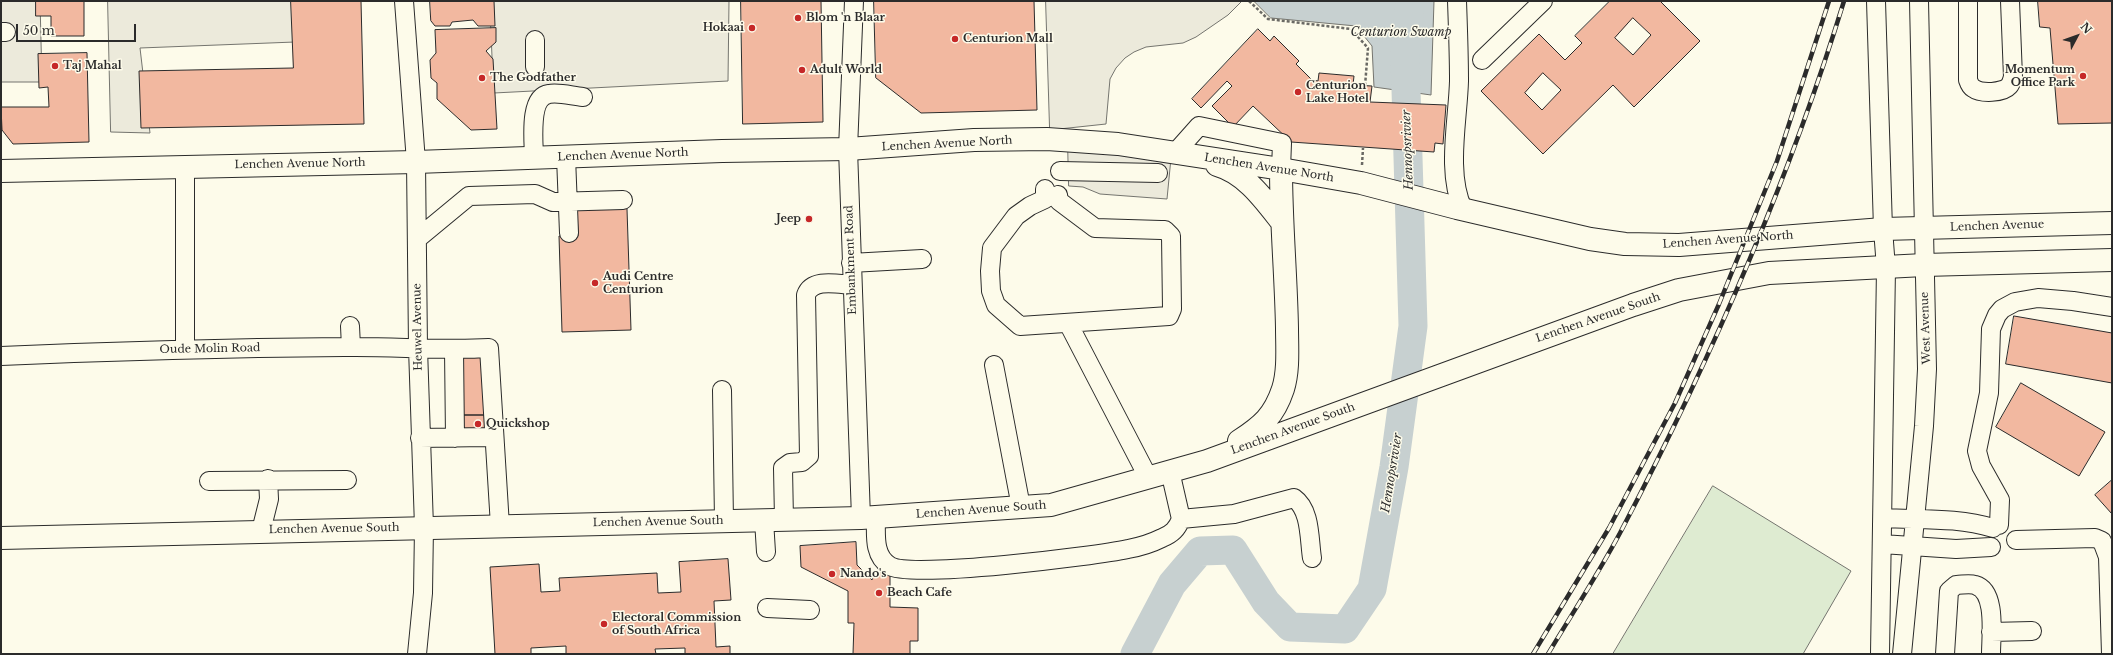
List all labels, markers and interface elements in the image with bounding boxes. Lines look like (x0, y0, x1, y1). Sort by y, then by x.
place label: Blom 'n Blaar (806, 11, 885, 25)
marker: Blom 'n Blaar (793, 13, 803, 23)
scale bar (18, 16, 138, 42)
north arrow (2057, 16, 2097, 56)
text: N (2077, 20, 2095, 37)
place label: Hokaai (703, 21, 744, 35)
text: 50 m (23, 23, 55, 38)
marker: Hokaai (747, 23, 757, 33)
water label: Centurion Swamp (1351, 26, 1451, 40)
place label: Centurion Mall (963, 32, 1053, 46)
marker: Centurion Mall (950, 34, 960, 44)
place label: Taj Mahal (63, 59, 122, 73)
marker: Taj Mahal (50, 61, 60, 71)
place label: Adult World (810, 63, 882, 77)
place label: Momentum Office Park (2005, 63, 2075, 89)
marker: Adult World (797, 65, 807, 75)
place label: The Godfather (490, 71, 576, 85)
marker: Momentum Office Park (2078, 71, 2088, 81)
marker: The Godfather (477, 73, 487, 83)
place label: Centurion Lake Hotel (1306, 79, 1369, 105)
marker: Centurion Lake Hotel (1293, 87, 1303, 97)
water label: Hennopsrivier (1399, 110, 1417, 190)
street label: Lenchen Avenue North (881, 134, 1013, 154)
street label: Lenchen Avenue North (557, 146, 689, 164)
street label: Lenchen Avenue North (1203, 151, 1335, 185)
street label: Lenchen Avenue North (234, 156, 366, 172)
street label: Embankment Road (842, 205, 860, 315)
place label: Jeep (776, 212, 801, 226)
marker: Jeep (804, 214, 814, 224)
street label: Lenchen Avenue (1950, 218, 2044, 234)
street label: Lenchen Avenue North (1662, 229, 1794, 251)
place label: Audi Centre Centurion (603, 270, 673, 296)
marker: Audi Centre Centurion (590, 278, 600, 288)
street label: Heuwel Avenue (411, 283, 425, 371)
street label: Lenchen Avenue South (1534, 290, 1662, 346)
street label: West Avenue (1918, 291, 1934, 365)
street label: Oude Molin Road (159, 342, 261, 356)
street label: Lenchen Avenue South (1229, 400, 1357, 458)
place label: Quickshop (486, 417, 550, 431)
marker: Quickshop (473, 419, 483, 429)
water label: Hennopsrivier (1379, 432, 1405, 514)
street label: Lenchen Avenue South (915, 499, 1047, 521)
street label: Lenchen Avenue South (592, 514, 724, 530)
street label: Lenchen Avenue South (268, 521, 400, 537)
place label: Nando's (840, 567, 886, 581)
marker: Nando's (827, 569, 837, 579)
place label: Beach Cafe (887, 586, 952, 600)
marker: Beach Cafe (874, 588, 884, 598)
place label: Electoral Commission of South Africa (612, 611, 741, 637)
marker: Electoral Commission of South Africa (599, 619, 609, 629)

